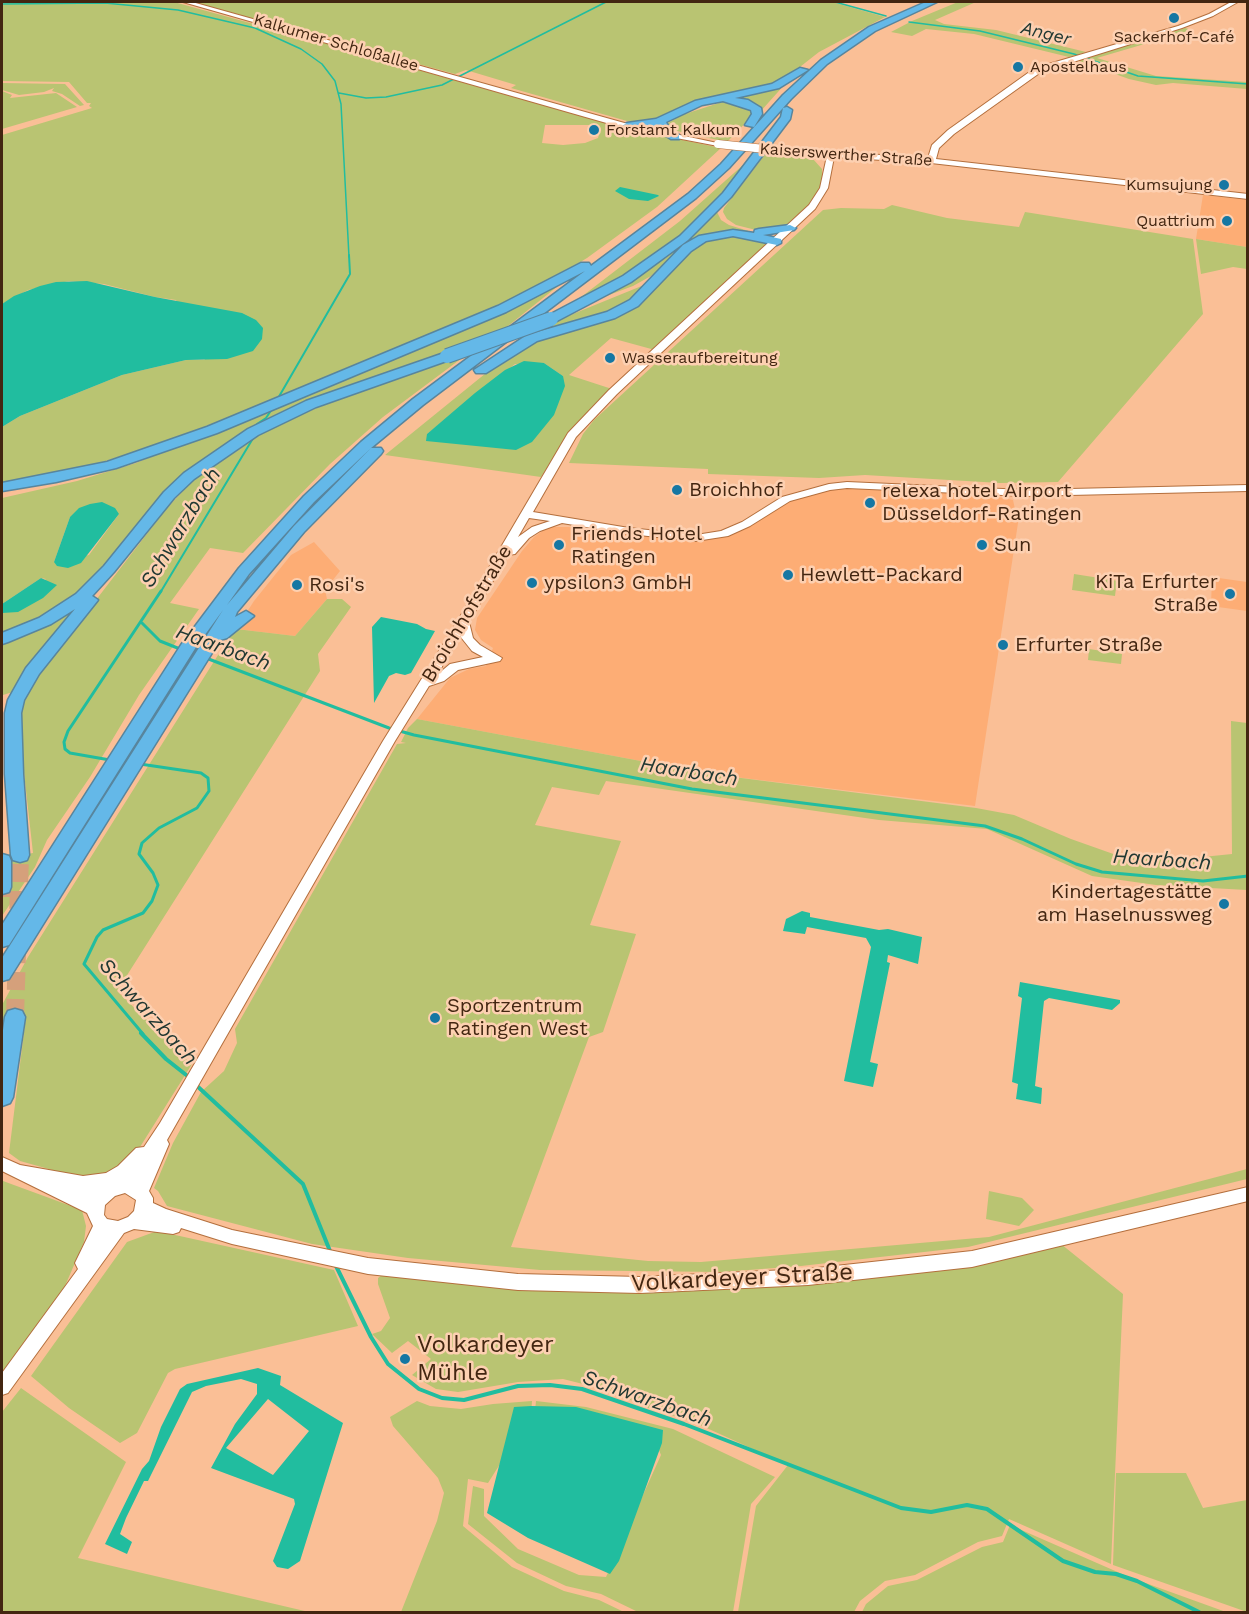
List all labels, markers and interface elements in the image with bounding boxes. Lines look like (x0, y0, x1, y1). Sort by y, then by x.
street label: Kalkumer Schloßallee (251, 10, 421, 76)
marker: Sackerhof-Café (1167, 11, 1181, 25)
water label: Anger (1019, 17, 1073, 51)
place label: Sackerhof-Café (1114, 27, 1234, 47)
place label: Apostelhaus (1030, 57, 1127, 77)
marker: Apostelhaus (1011, 60, 1025, 74)
place label: Forstamt Kalkum (606, 120, 741, 140)
marker: Forstamt Kalkum (587, 123, 601, 137)
street label: Kaiserswerther Straße (759, 139, 933, 171)
place label: Kumsujung (1126, 175, 1212, 195)
marker: Kumsujung (1217, 178, 1231, 192)
place label: Quattrium (1136, 211, 1215, 231)
marker: Quattrium (1220, 214, 1234, 228)
place label: Wasseraufbereitung (622, 348, 777, 368)
marker: Wasseraufbereitung (603, 351, 617, 365)
water label: Schwarzbach (135, 463, 227, 593)
place label: Broichhof (689, 478, 783, 502)
place label: relexa hotel Airport Düsseldorf-Ratingen (882, 479, 1082, 526)
marker: Broichhof (670, 483, 684, 497)
marker: relexa hotel Airport Düsseldorf-Ratingen (863, 496, 877, 510)
place label: Friends Hotel Ratingen (571, 522, 702, 569)
place label: Sun (994, 533, 1031, 557)
marker: Friends Hotel Ratingen (552, 538, 566, 552)
marker: Sun (975, 538, 989, 552)
street label: Broichhofstraße (417, 541, 517, 687)
place label: Hewlett-Packard (800, 563, 963, 587)
marker: Hewlett-Packard (781, 568, 795, 582)
place label: KiTa Erfurter Straße (1095, 570, 1218, 617)
place label: ypsilon3 GmbH (544, 571, 692, 595)
place label: Rosi's (309, 573, 365, 597)
marker: ypsilon3 GmbH (525, 576, 539, 590)
marker: Rosi's (290, 578, 304, 592)
marker: KiTa Erfurter Straße (1223, 587, 1237, 601)
water label: Haarbach (172, 619, 274, 677)
place label: Erfurter Straße (1015, 633, 1163, 657)
marker: Erfurter Straße (996, 638, 1010, 652)
water label: Haarbach (638, 752, 740, 792)
water label: Haarbach (1112, 844, 1212, 876)
place label: Kindertagestätte am Haselnussweg (1037, 880, 1212, 927)
marker: Kindertagestätte am Haselnussweg (1217, 897, 1231, 911)
water label: Schwarzbach (93, 953, 203, 1071)
place label: Sportzentrum Ratingen West (447, 994, 588, 1041)
marker: Sportzentrum Ratingen West (428, 1011, 442, 1025)
street label: Volkardeyer Straße (630, 1258, 854, 1298)
place label: Volkardeyer Mühle (417, 1331, 554, 1387)
marker: Volkardeyer Mühle (398, 1352, 412, 1366)
water label: Schwarzbach (579, 1365, 715, 1433)

